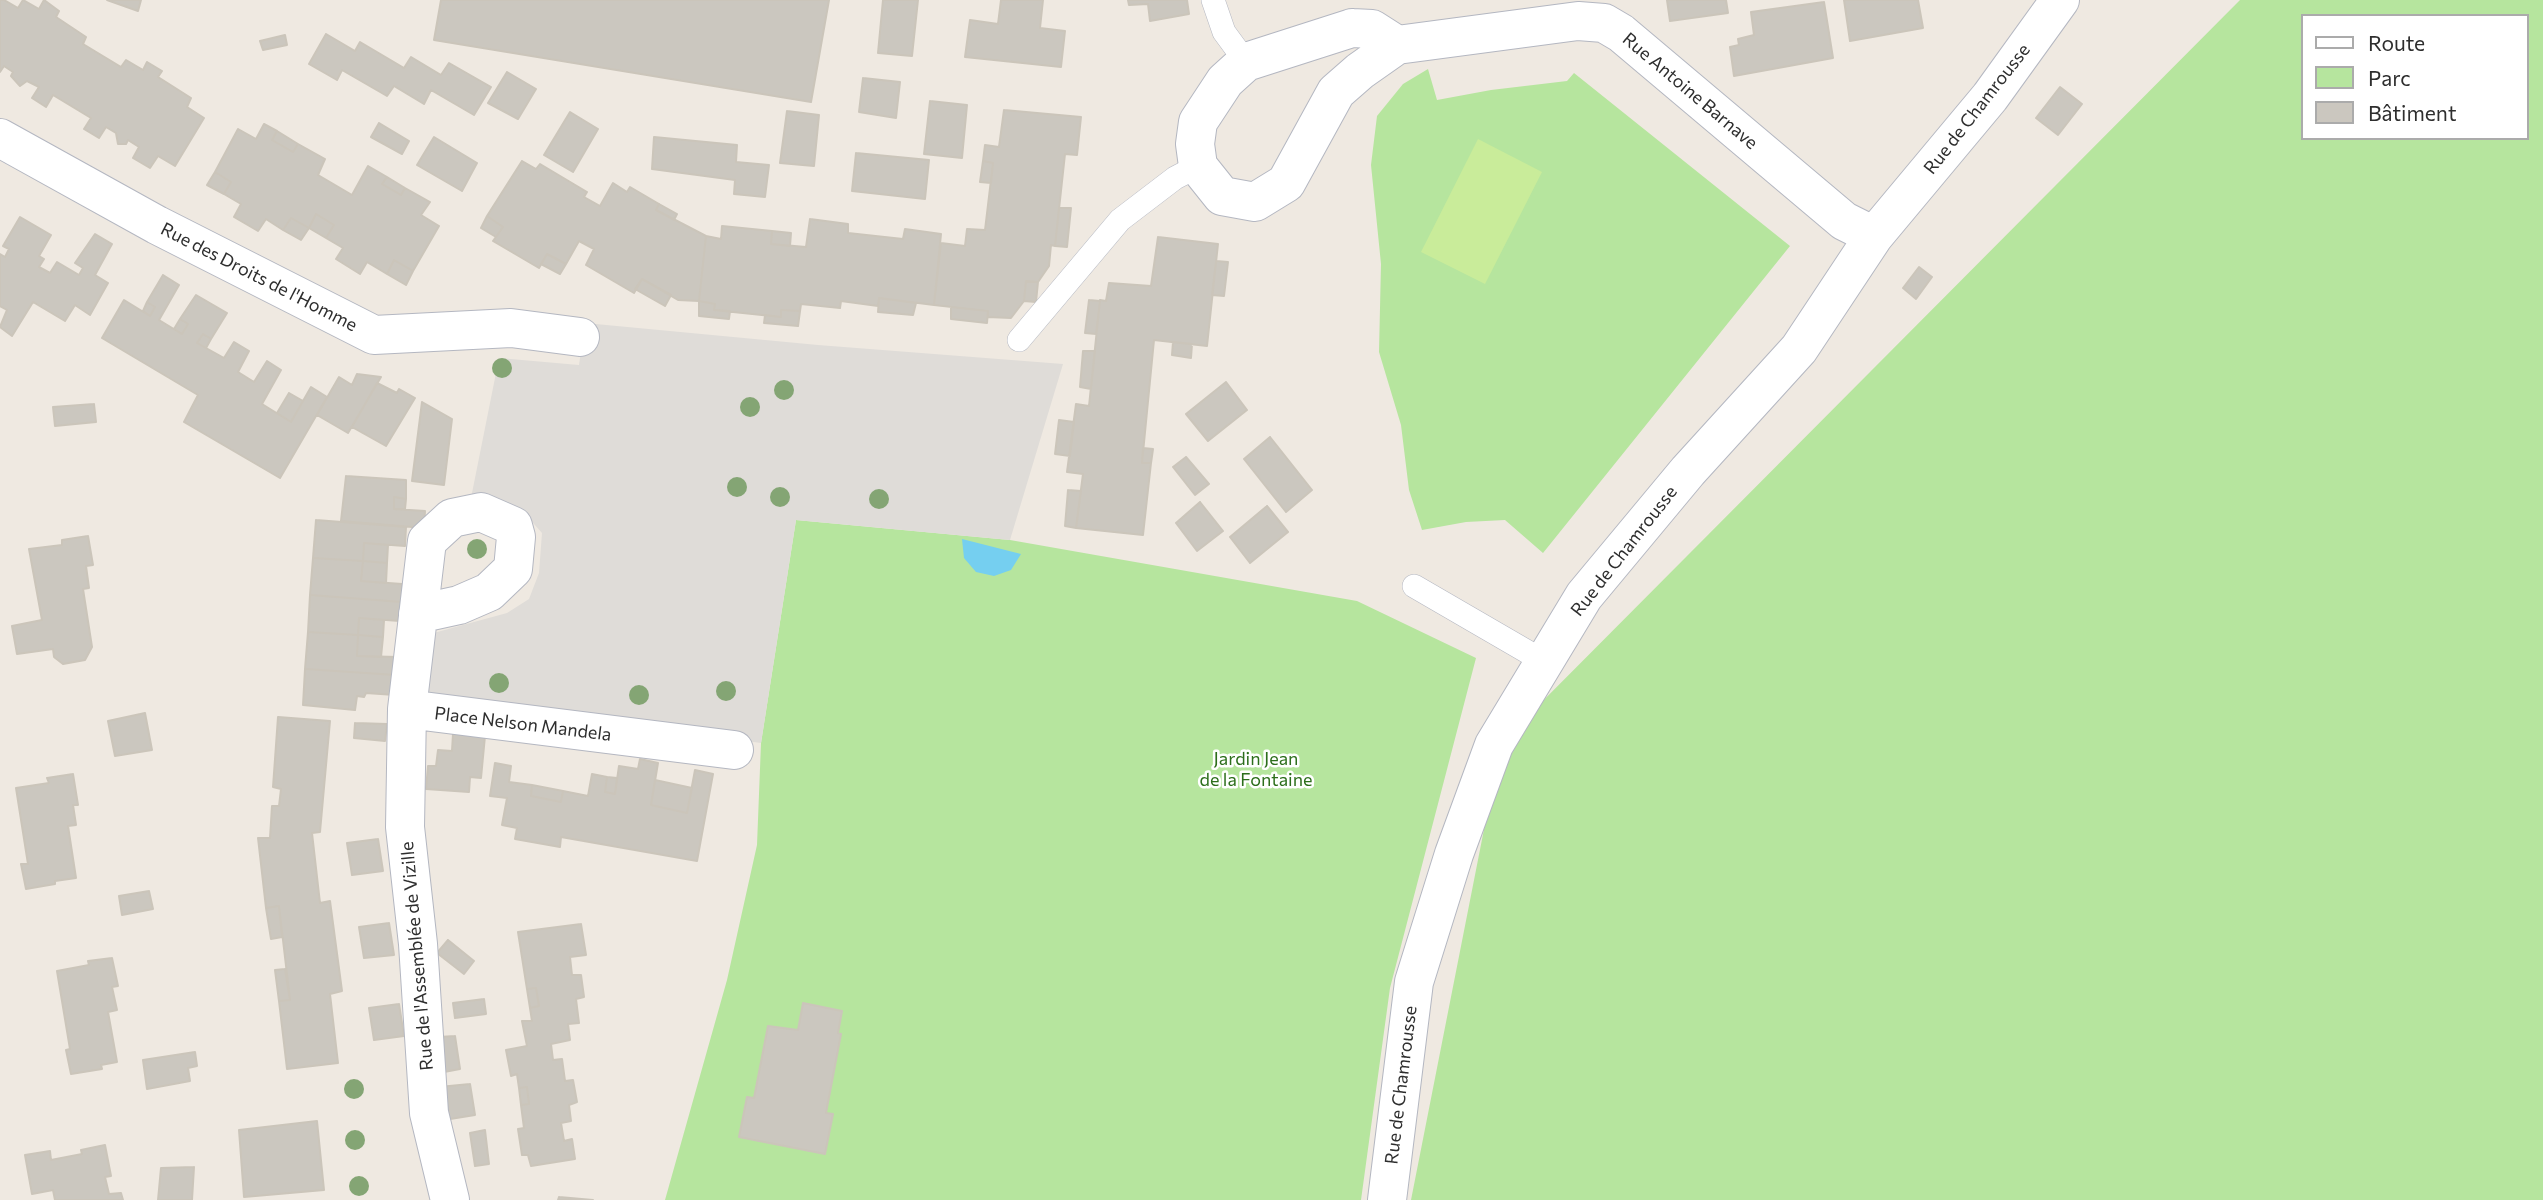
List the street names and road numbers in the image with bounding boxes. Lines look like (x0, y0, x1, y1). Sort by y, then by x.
street label: Rue Antoine Barnave (1618, 28, 1762, 154)
street label: Rue de Chamrousse (1919, 39, 2035, 179)
street label: Rue des Droits de l'Homme (157, 218, 361, 336)
street label: Rue de Chamrousse (1566, 481, 1682, 621)
street label: Place Nelson Mandela (433, 702, 613, 746)
street label: Rue de l'Assemblée de Vizille (396, 841, 438, 1071)
street label: Rue de Chamrousse (1381, 1004, 1421, 1166)

